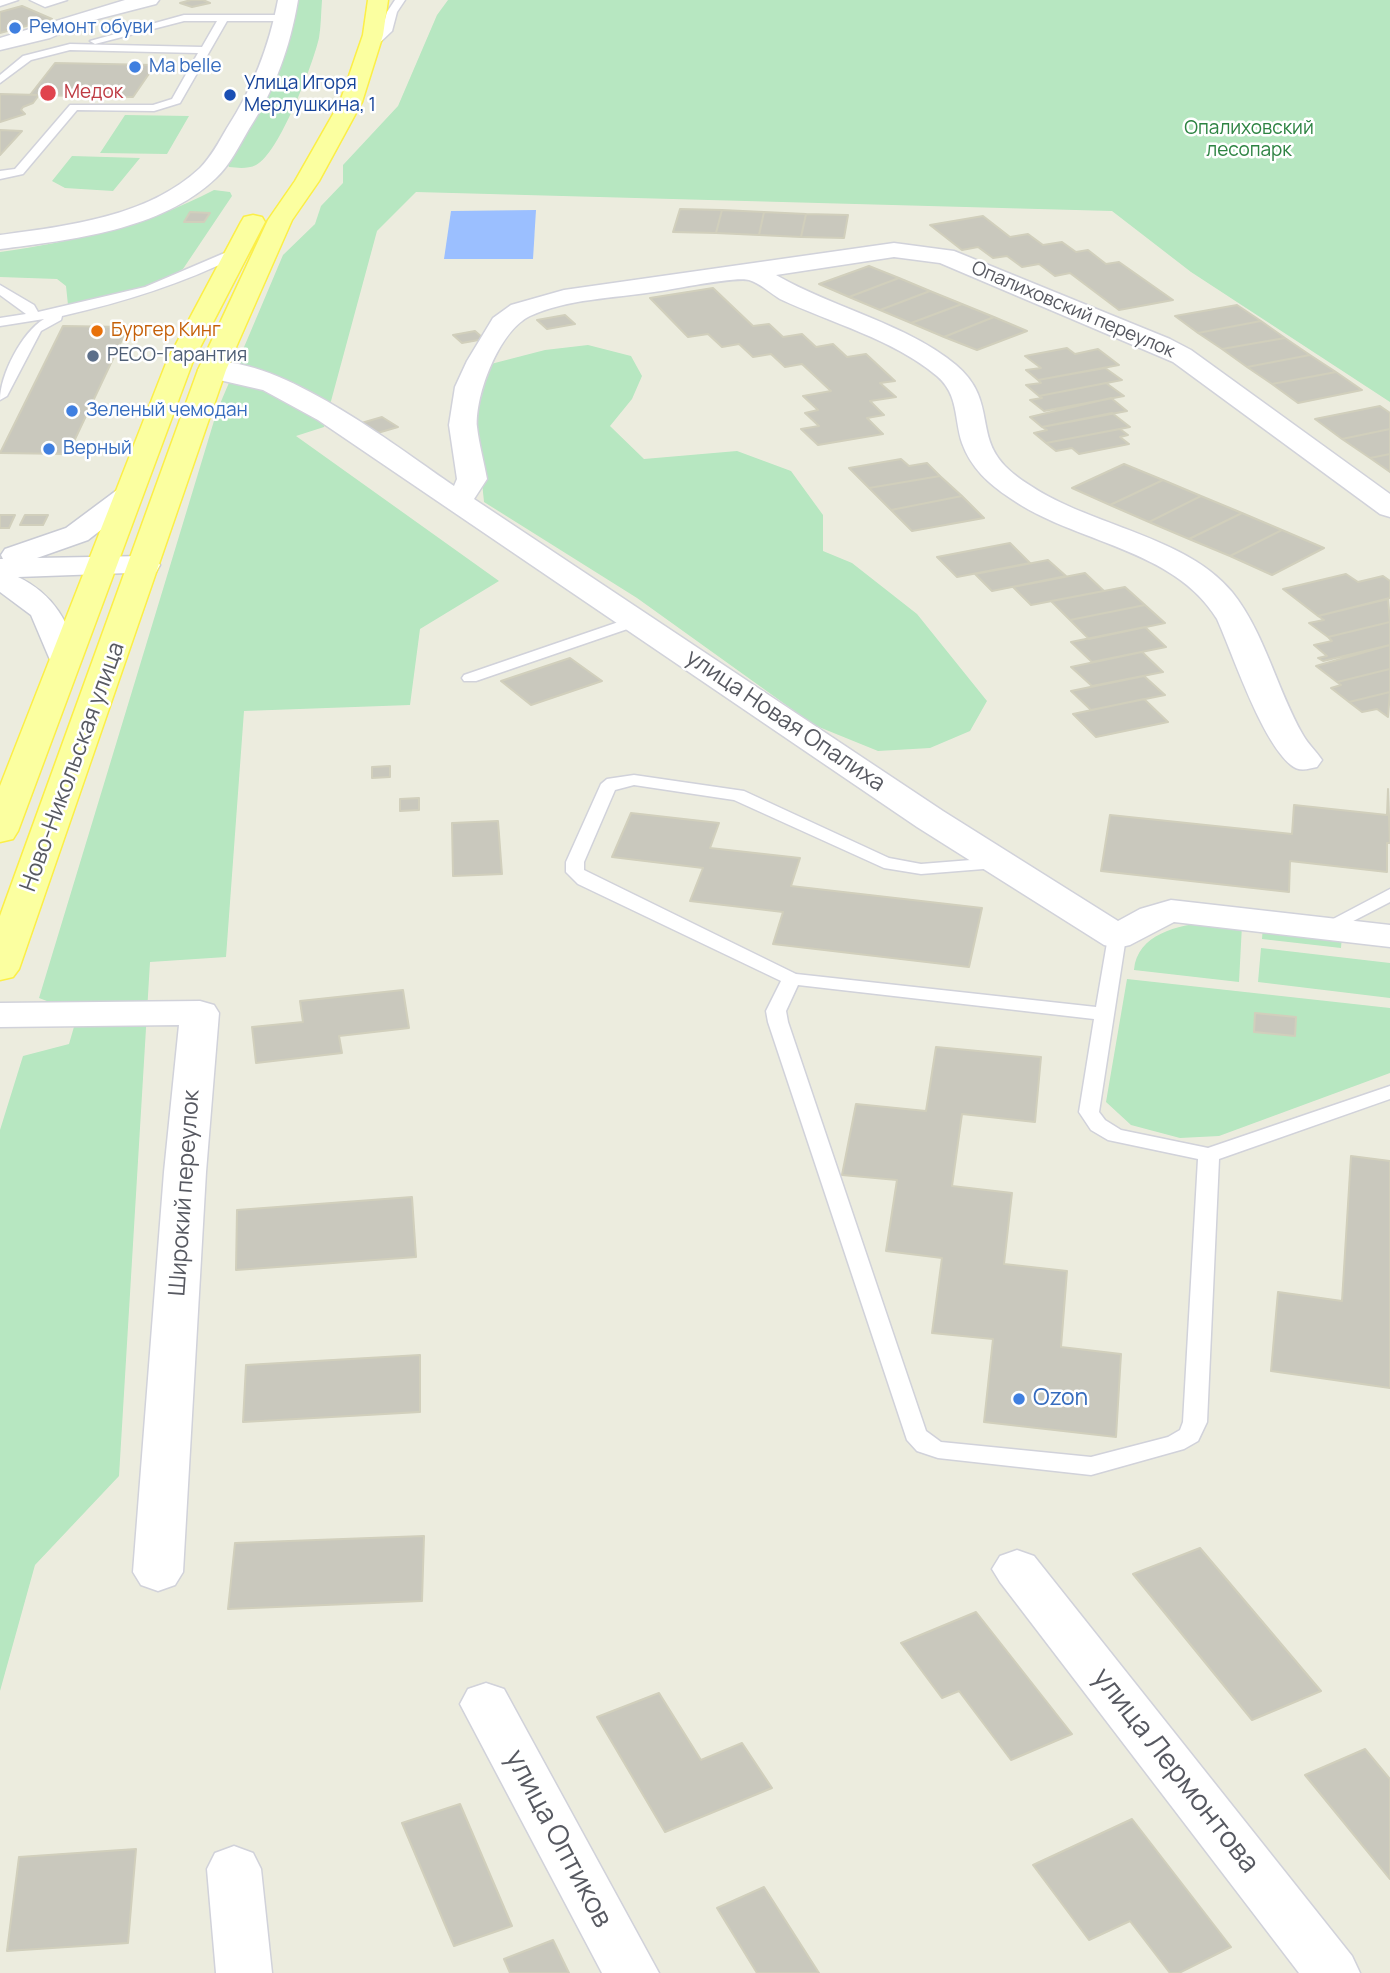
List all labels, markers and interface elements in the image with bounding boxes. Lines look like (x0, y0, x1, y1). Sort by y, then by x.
place label: Ремонт обуви (29, 17, 153, 39)
marker: Ремонт обуви (7, 20, 23, 36)
place label: Ma belle (149, 56, 222, 78)
marker: Ma belle (127, 59, 143, 75)
place label: Улица Игоря Мерлушкина, 1 (244, 73, 376, 117)
place label: Медок (64, 82, 123, 104)
marker: Медок (38, 83, 58, 103)
marker: Улица Игоря Мерлушкина, 1 (222, 87, 238, 103)
park label: Опалиховский лесопарк (1184, 118, 1314, 162)
street label: Опалиховский переулок (968, 257, 1178, 363)
place label: Бургер Кинг (111, 320, 221, 342)
marker: Бургер Кинг (89, 323, 105, 339)
place label: РЕСО-Гарантия (107, 345, 247, 367)
marker: РЕСО-Гарантия (85, 348, 101, 364)
place label: Зеленый чемодан (86, 400, 248, 422)
marker: Зеленый чемодан (64, 403, 80, 419)
place label: Верный (63, 438, 132, 460)
marker: Верный (41, 441, 57, 457)
street label: Ново-Никольская улица (15, 639, 131, 895)
street label: улица Новая Опалиха (680, 644, 890, 798)
street label: Широкий переулок (164, 1089, 206, 1297)
place label: Ozon (1033, 1385, 1088, 1413)
marker: Ozon (1011, 1391, 1027, 1407)
street label: улица Лермонтова (1085, 1662, 1265, 1880)
street label: улица Оптиков (497, 1745, 619, 1933)

